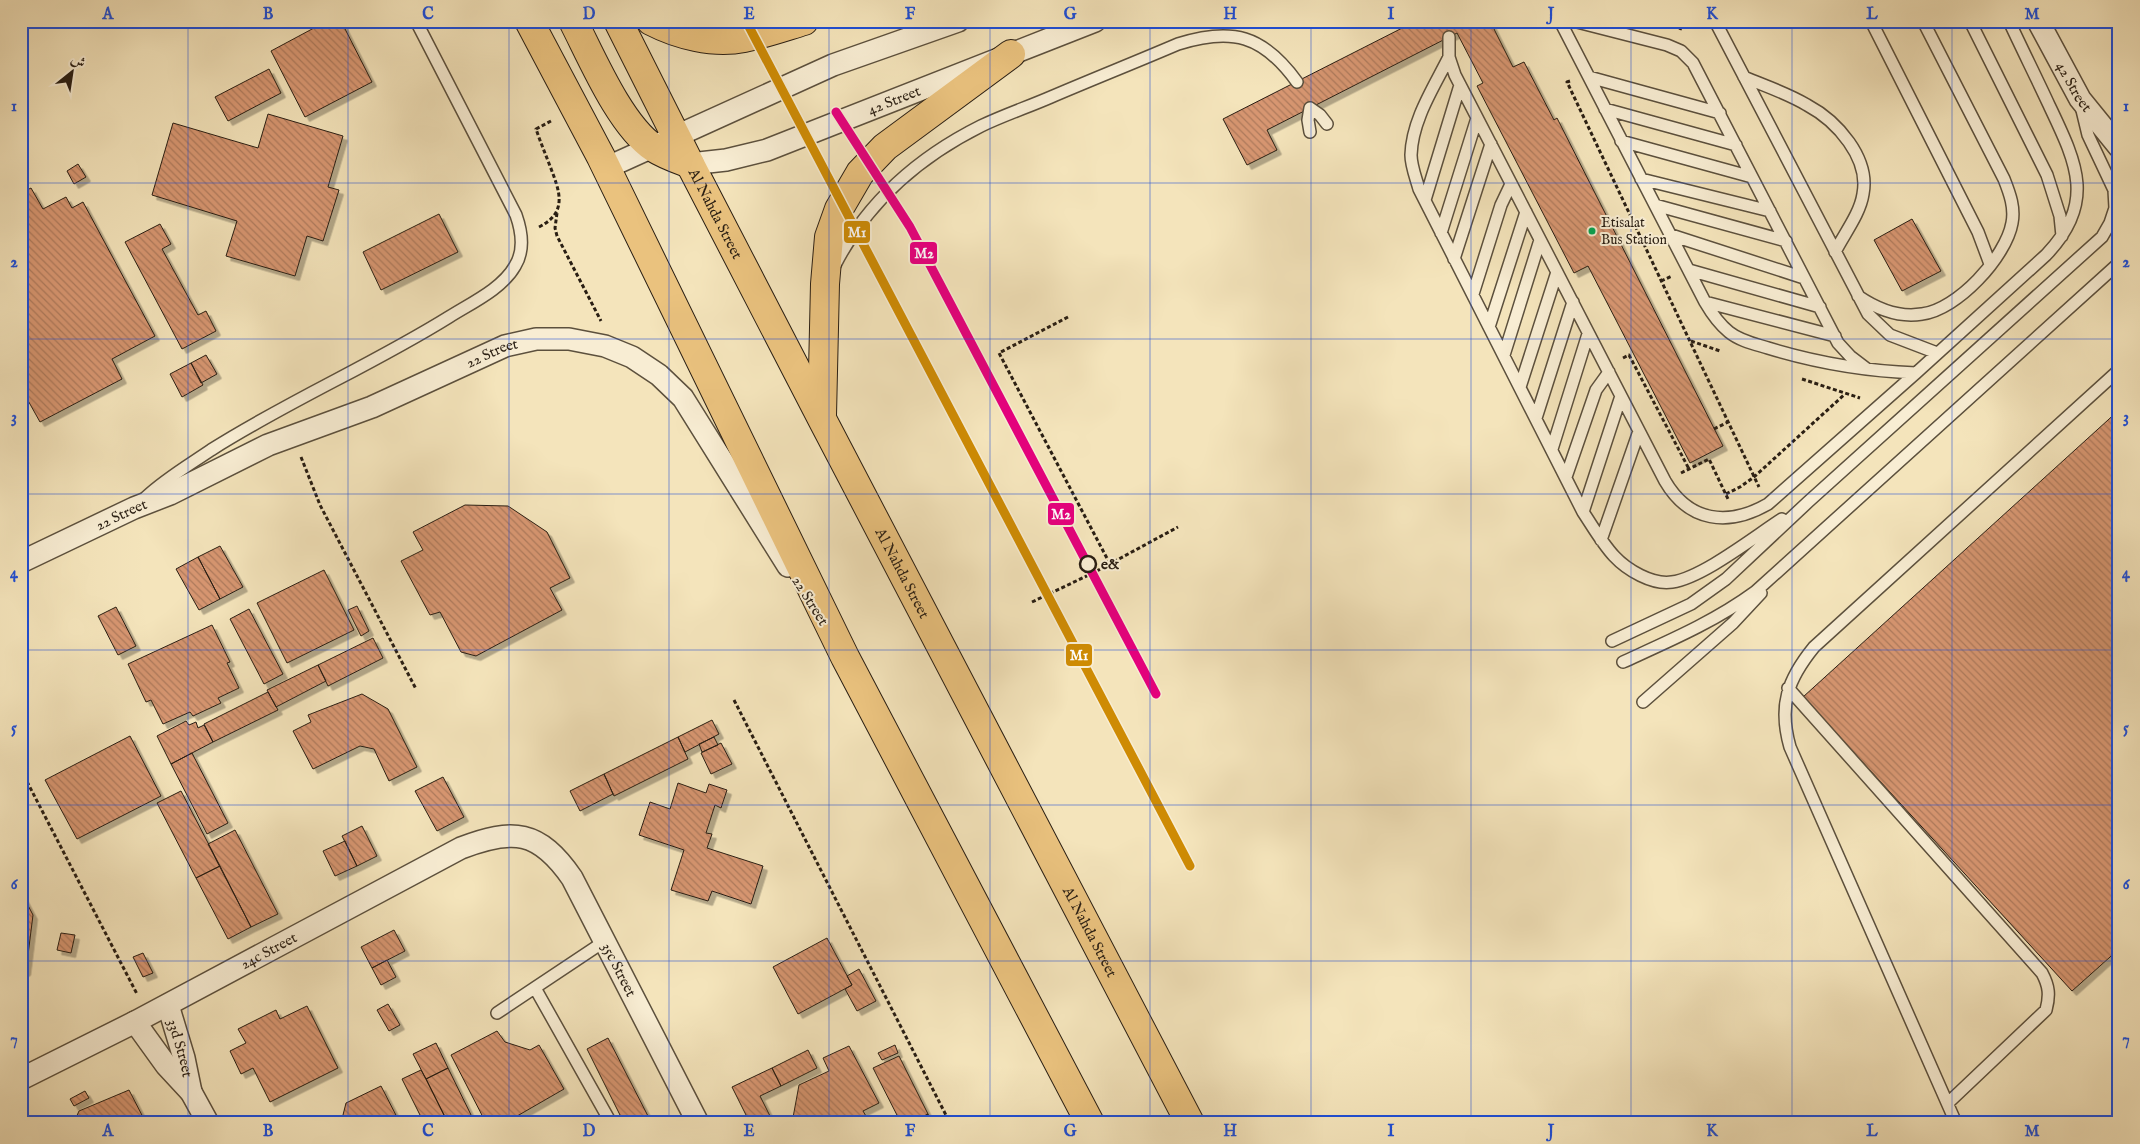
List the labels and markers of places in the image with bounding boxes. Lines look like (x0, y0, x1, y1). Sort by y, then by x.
place label: Etisalat Bus Station (1601, 214, 1668, 249)
marker: Etisalat Bus Station (1587, 226, 1597, 236)
marker: e& (1079, 555, 1097, 573)
place label: e& (1101, 555, 1120, 574)

